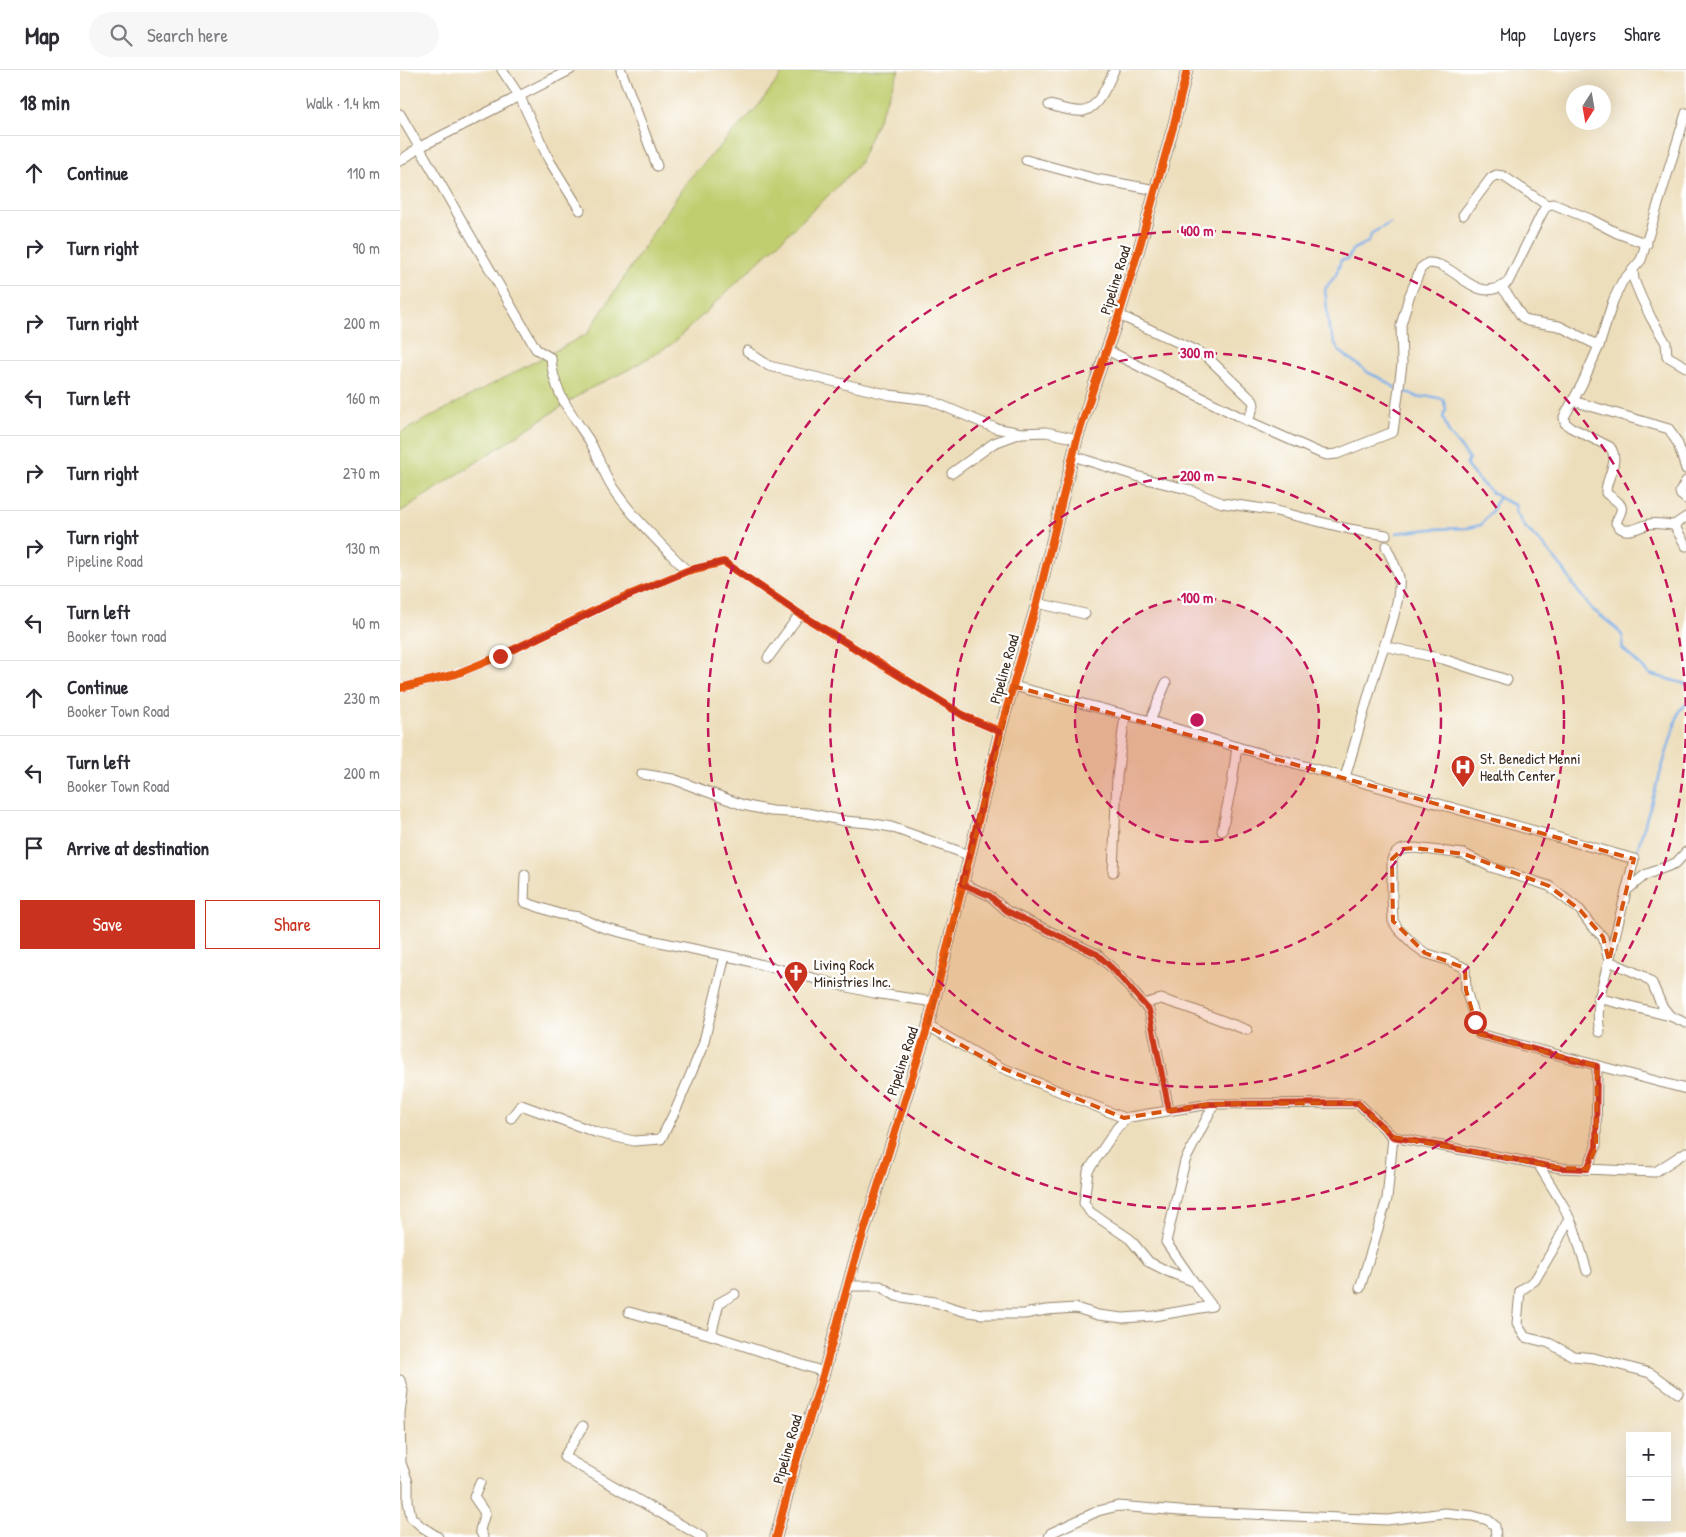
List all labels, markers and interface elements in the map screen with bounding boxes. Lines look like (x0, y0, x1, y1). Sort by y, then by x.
search box (89, 12, 439, 57)
text: Map (25, 19, 59, 51)
icon: search (107, 21, 135, 49)
text: Search here (147, 22, 228, 48)
text: Map (1500, 22, 1526, 47)
text: Layers (1554, 22, 1596, 47)
text: Share (1624, 22, 1661, 47)
north arrow (1566, 85, 1611, 130)
text: 18 min (20, 88, 70, 117)
text: Walk · 1.4 km (306, 92, 380, 114)
icon: ahead (20, 159, 48, 187)
text: Continue (67, 160, 128, 186)
text: 110 m (347, 162, 380, 184)
text: 400 m (1181, 220, 1213, 241)
icon: right (20, 234, 48, 262)
text: Turn right (67, 235, 138, 261)
text: 90 m (352, 237, 380, 259)
street label: Pipeline Road (1095, 243, 1135, 317)
icon: right (20, 309, 48, 337)
text: Turn right (67, 310, 138, 336)
text: 200 m (344, 312, 380, 334)
text: 300 m (1180, 342, 1214, 363)
icon: left (20, 384, 48, 412)
text: Turn left (67, 385, 130, 411)
text: 160 m (346, 387, 380, 409)
icon: right (20, 459, 48, 487)
text: Turn right (67, 460, 138, 486)
text: 270 m (343, 462, 380, 484)
text: 200 m (1180, 465, 1214, 486)
text: Turn right (67, 524, 138, 550)
icon: right (20, 534, 48, 562)
text: 130 m (345, 537, 380, 559)
text: Pipeline Road (67, 550, 143, 572)
text: 100 m (1181, 587, 1213, 608)
text: Turn left (67, 599, 130, 625)
icon: left (20, 609, 48, 637)
text: 40 m (352, 612, 380, 634)
text: Booker town road (67, 625, 166, 647)
street label: Pipeline Road (984, 632, 1024, 706)
route end (489, 645, 512, 668)
text: Continue (67, 674, 128, 700)
icon: ahead (20, 684, 48, 712)
text: 230 m (344, 687, 380, 709)
text: Booker Town Road (67, 700, 169, 722)
centre of rings (1188, 711, 1206, 729)
place label: St. Benedict Menni Health Center (1480, 748, 1581, 786)
text: Turn left (67, 749, 130, 775)
hospital icon: St. Benedict Menni Health Center (1450, 754, 1476, 788)
icon: left (20, 759, 48, 787)
text: 200 m (344, 762, 380, 784)
text: Booker Town Road (67, 775, 169, 797)
icon: arrive (20, 834, 48, 862)
text: Arrive at destination (67, 835, 209, 861)
button: Save (20, 900, 195, 949)
button: Share (205, 900, 380, 949)
place label: Living Rock Ministries Inc. (814, 954, 891, 992)
church icon: Living Rock Ministries Inc. (783, 960, 809, 994)
route start (1464, 1011, 1487, 1034)
street label: Pipeline Road (881, 1024, 923, 1098)
street label: Pipeline Road (767, 1412, 807, 1486)
map controls (1626, 1432, 1671, 1522)
button: + (1626, 1432, 1671, 1477)
button: − (1626, 1477, 1671, 1522)

